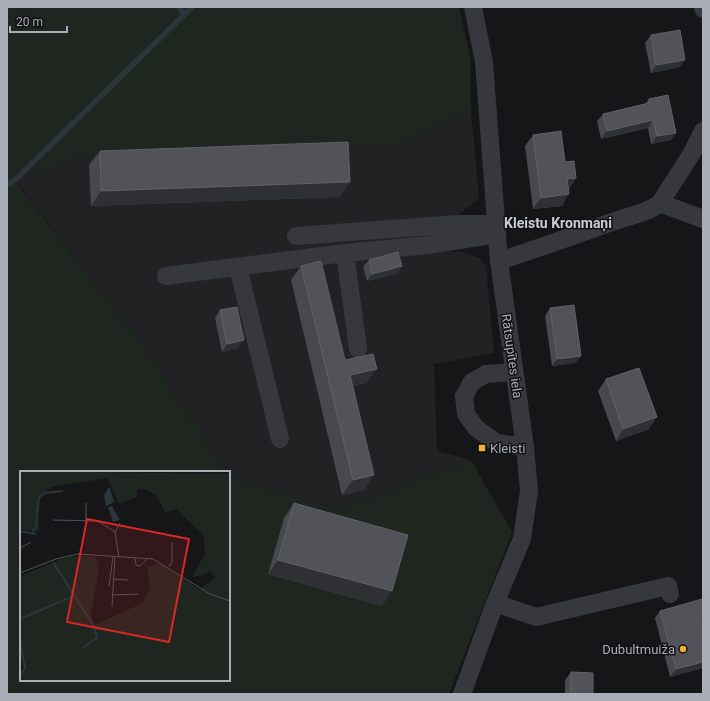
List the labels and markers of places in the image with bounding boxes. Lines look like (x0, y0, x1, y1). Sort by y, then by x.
place label: Kleisti (490, 441, 526, 456)
marker: Kleisti (477, 443, 487, 453)
place label: Dubultmuiža (602, 642, 675, 657)
marker: Dubultmuiža (678, 644, 688, 654)

